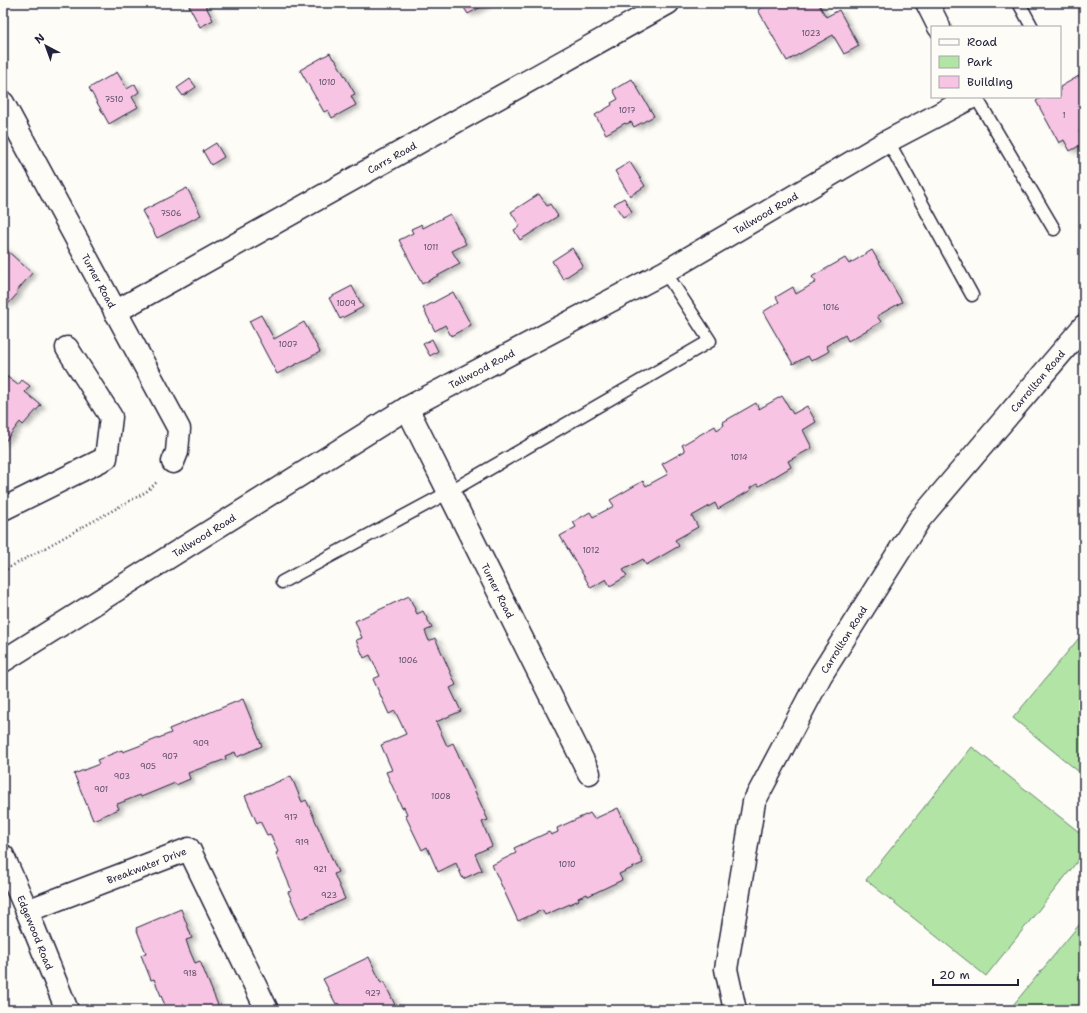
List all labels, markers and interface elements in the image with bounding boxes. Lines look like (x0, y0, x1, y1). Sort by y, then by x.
north arrow (26, 26, 66, 66)
legend (931, 26, 1061, 98)
house number: 1023 (801, 28, 821, 39)
text: N (32, 30, 48, 47)
text: Road (967, 34, 998, 50)
text: Park (967, 54, 993, 70)
text: Building (967, 74, 1013, 90)
house number: 1010 (318, 77, 336, 88)
house number: 7510 (105, 94, 123, 105)
house number: 1017 (618, 105, 636, 116)
house number: 1 (1062, 110, 1066, 121)
street label: Carrs Road (365, 139, 419, 177)
street label: Tallwood Road (731, 189, 801, 237)
house number: 7506 (160, 208, 182, 219)
house number: 1011 (424, 242, 438, 253)
street label: Turner Road (79, 251, 119, 311)
house number: 1009 (336, 298, 356, 309)
house number: 1016 (822, 302, 840, 313)
house number: 1007 (278, 339, 298, 350)
street label: Tallwood Road (447, 346, 518, 392)
street label: Carrollton Road (1008, 347, 1068, 415)
house number: 1014 (730, 452, 748, 463)
street label: Tallwood Road (170, 511, 239, 560)
house number: 1012 (582, 545, 600, 556)
street label: Turner Road (478, 561, 517, 621)
street label: Carrollton Road (818, 603, 870, 676)
house number: 1006 (398, 655, 418, 666)
house number: 909 (193, 738, 209, 749)
house number: 907 (162, 751, 179, 762)
house number: 905 (140, 761, 156, 772)
house number: 903 (114, 771, 130, 782)
house number: 901 (94, 784, 108, 795)
house number: 1008 (431, 791, 451, 802)
house number: 917 (284, 812, 298, 823)
house number: 919 (295, 837, 309, 848)
street label: Breakwater Drive (105, 844, 189, 887)
house number: 1010 (558, 859, 576, 870)
house number: 921 (313, 864, 327, 875)
house number: 923 (321, 890, 337, 901)
street label: Edgewood Road (14, 893, 56, 972)
scale bar (933, 961, 1018, 987)
text: 20 m (939, 967, 970, 983)
house number: 918 (183, 968, 197, 979)
house number: 927 (365, 988, 381, 999)

